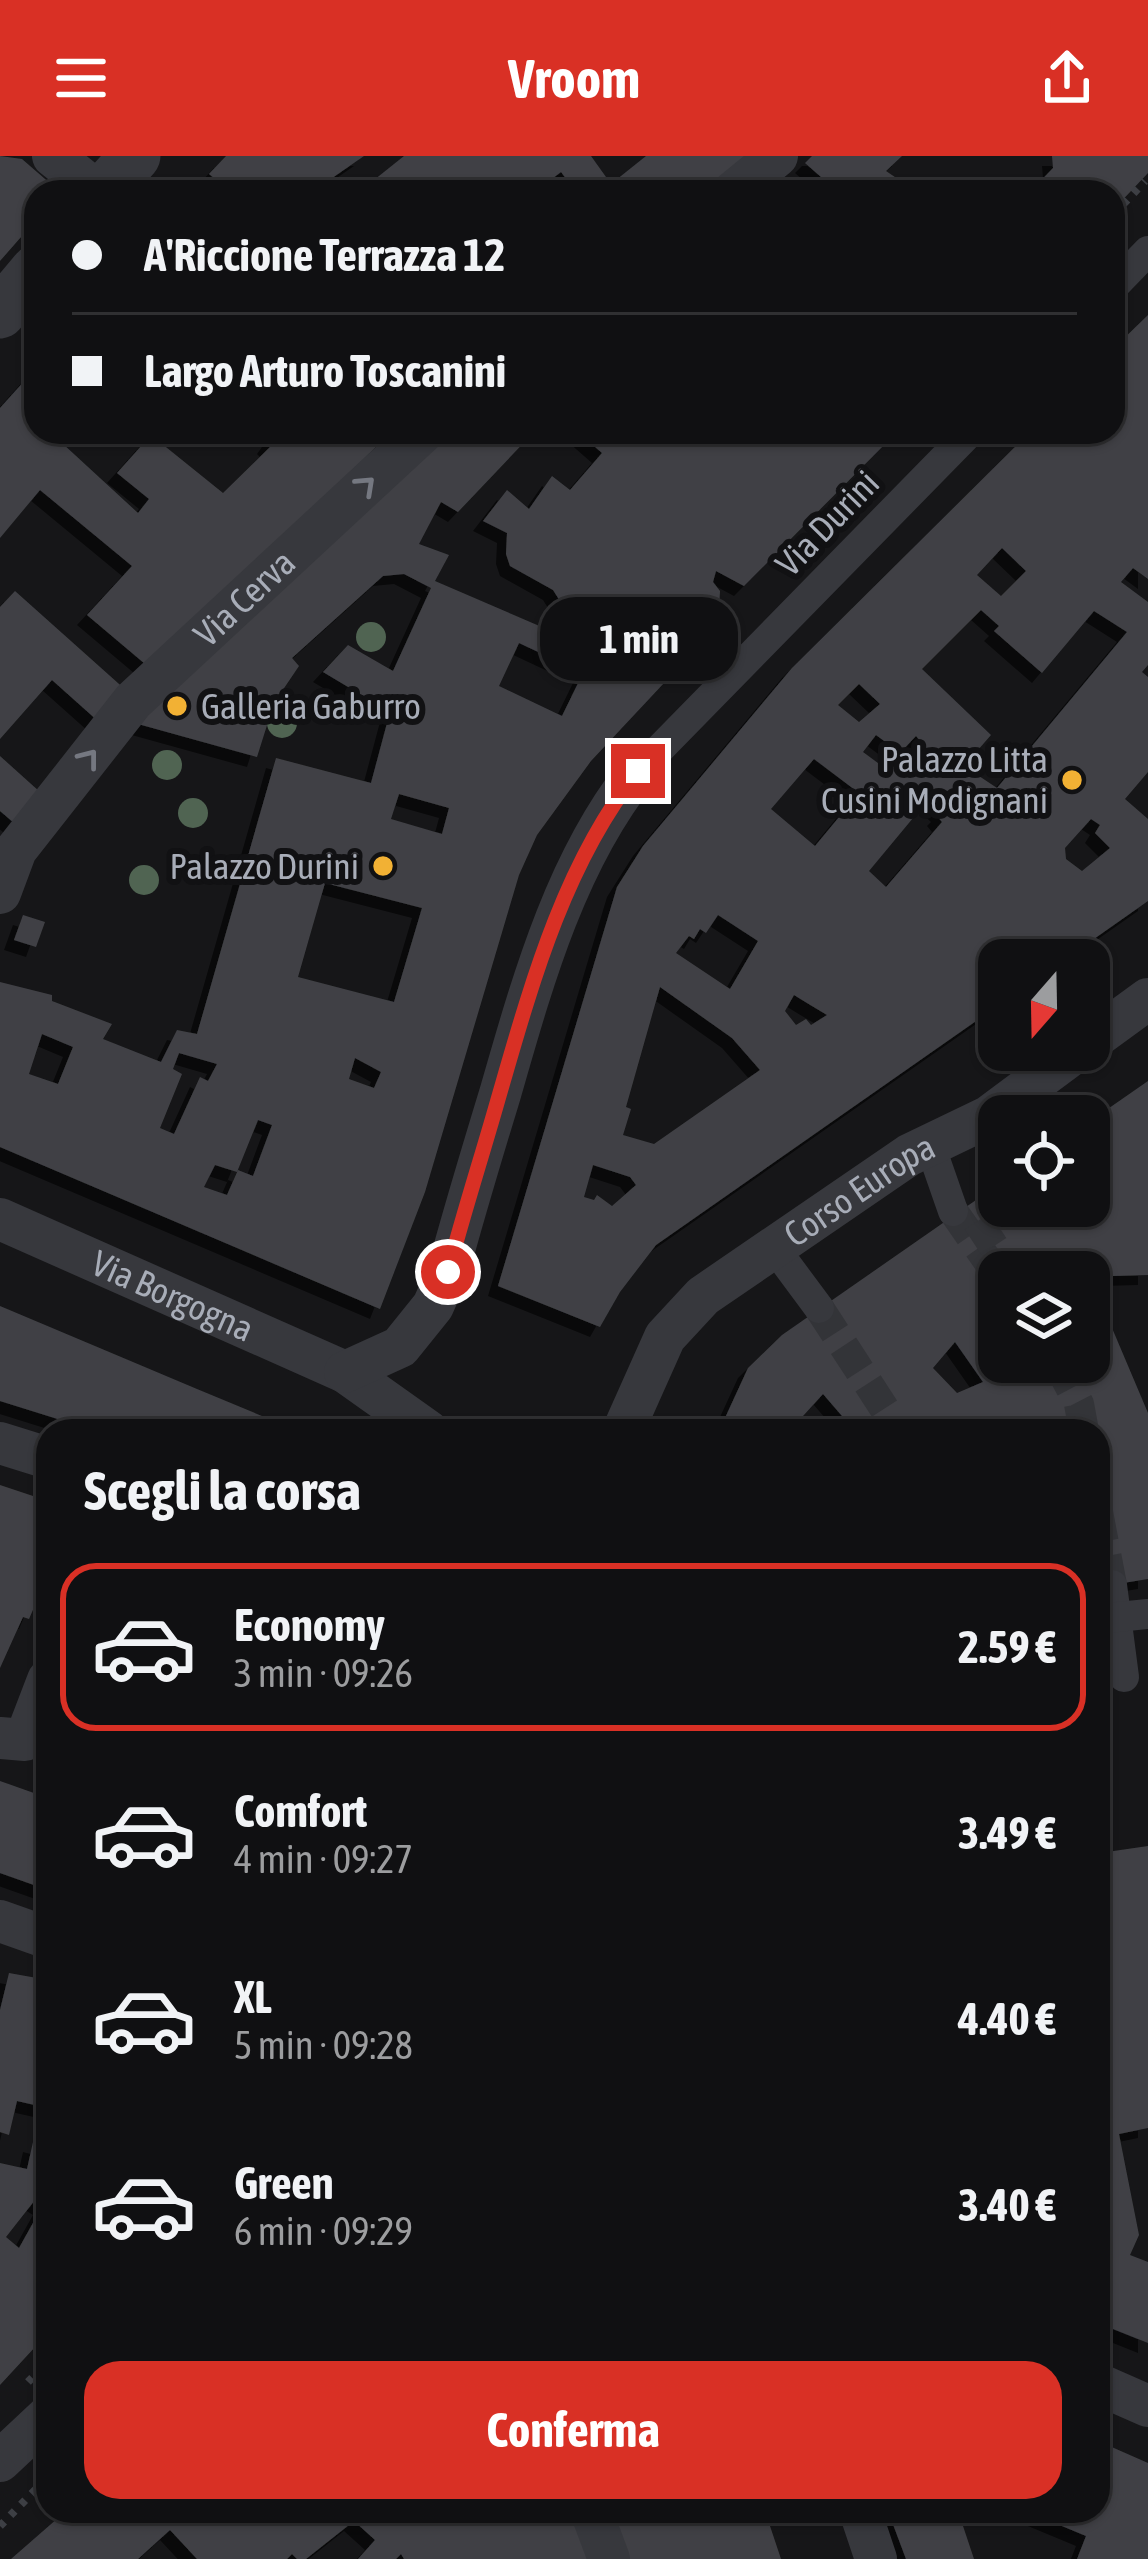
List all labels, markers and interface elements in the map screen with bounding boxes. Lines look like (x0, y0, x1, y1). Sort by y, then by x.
icon: menu (48, 45, 114, 111)
icon: share (1034, 45, 1100, 111)
text: Vroom (508, 48, 640, 109)
text: A'Riccione Terrazza 12 (144, 229, 505, 281)
text: Largo Arturo Toscanini (144, 345, 506, 397)
street label: Via Durini (767, 462, 887, 584)
one-way arrow (352, 477, 374, 499)
street label: Via Cerva (185, 541, 303, 655)
callout: 1 min (539, 597, 737, 681)
text: 1 min (599, 617, 679, 661)
place label: Galleria Gaburro (201, 685, 421, 727)
marker: Galleria Gaburro (164, 693, 190, 719)
place label: Palazzo Litta Cusini Modignani (821, 738, 1048, 821)
route end (611, 744, 665, 798)
one-way arrow (75, 750, 96, 772)
marker: Palazzo Litta Cusini Modignani (1059, 767, 1085, 793)
place label: Palazzo Durini (169, 845, 359, 887)
marker: Palazzo Durini (370, 853, 396, 879)
north arrow (978, 939, 1110, 1071)
map controls (978, 939, 1110, 1383)
button: locate (978, 1095, 1110, 1227)
street label: Corso Europa (776, 1125, 941, 1255)
street label: Via Borgogna (85, 1241, 260, 1350)
route start (421, 1245, 475, 1299)
button: layers (978, 1251, 1110, 1383)
text: Scegli la corsa (84, 1460, 361, 1521)
icon: car (90, 1593, 198, 1701)
text: Economy (234, 1599, 385, 1651)
text: 2.59 € (958, 1621, 1056, 1673)
text: 3 min · 09:26 (234, 1651, 413, 1695)
icon: car (90, 1779, 198, 1887)
text: Comfort (234, 1785, 367, 1837)
text: 3.49 € (958, 1807, 1056, 1859)
text: 4 min · 09:27 (234, 1837, 413, 1881)
icon: car (90, 1965, 198, 2073)
text: XL (234, 1971, 272, 2023)
text: 4.40 € (958, 1993, 1056, 2045)
text: 5 min · 09:28 (234, 2023, 413, 2067)
icon: car (90, 2151, 198, 2259)
text: Green (234, 2157, 334, 2209)
text: 3.40 € (958, 2179, 1056, 2231)
text: 6 min · 09:29 (234, 2209, 413, 2253)
button: Conferma (84, 2361, 1062, 2499)

